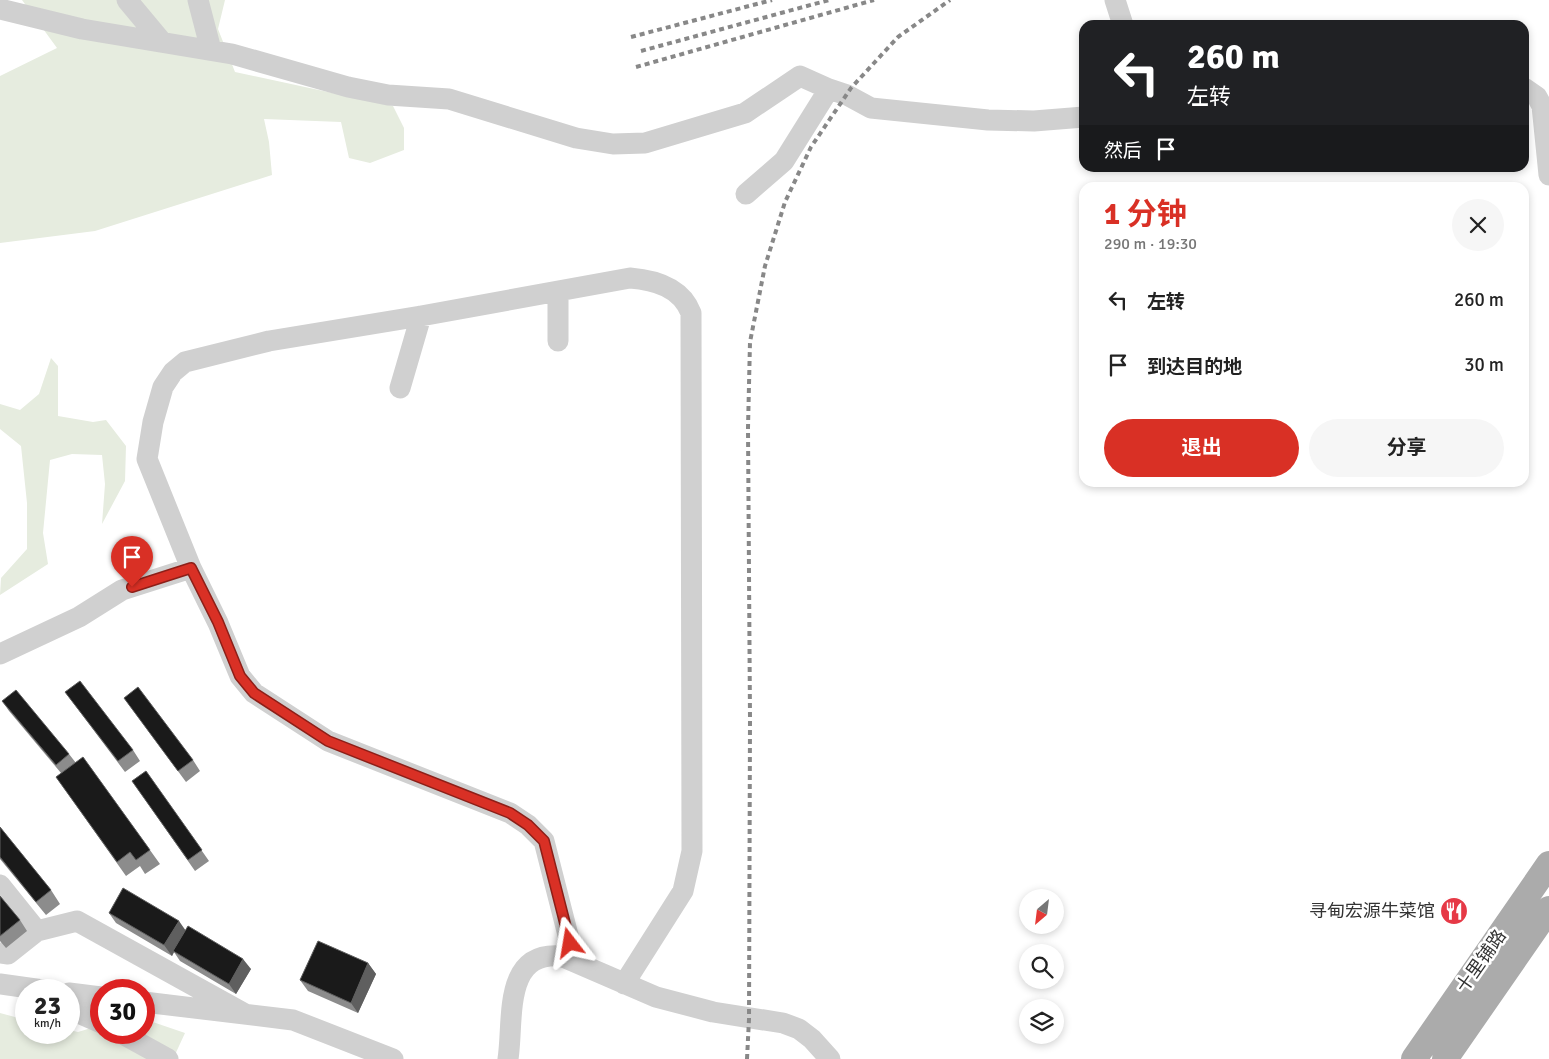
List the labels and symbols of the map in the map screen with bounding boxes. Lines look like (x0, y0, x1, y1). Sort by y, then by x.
pin (111, 536, 153, 587)
north arrow (1019, 889, 1064, 934)
restaurant icon: 寻甸宏源牛菜馆 (1439, 896, 1469, 926)
place label: 寻甸宏源牛菜馆 (1309, 900, 1435, 922)
position arrow (543, 916, 595, 968)
street label: 十里铺路 (1451, 925, 1511, 997)
speed limit sign: 30 (90, 979, 155, 1044)

